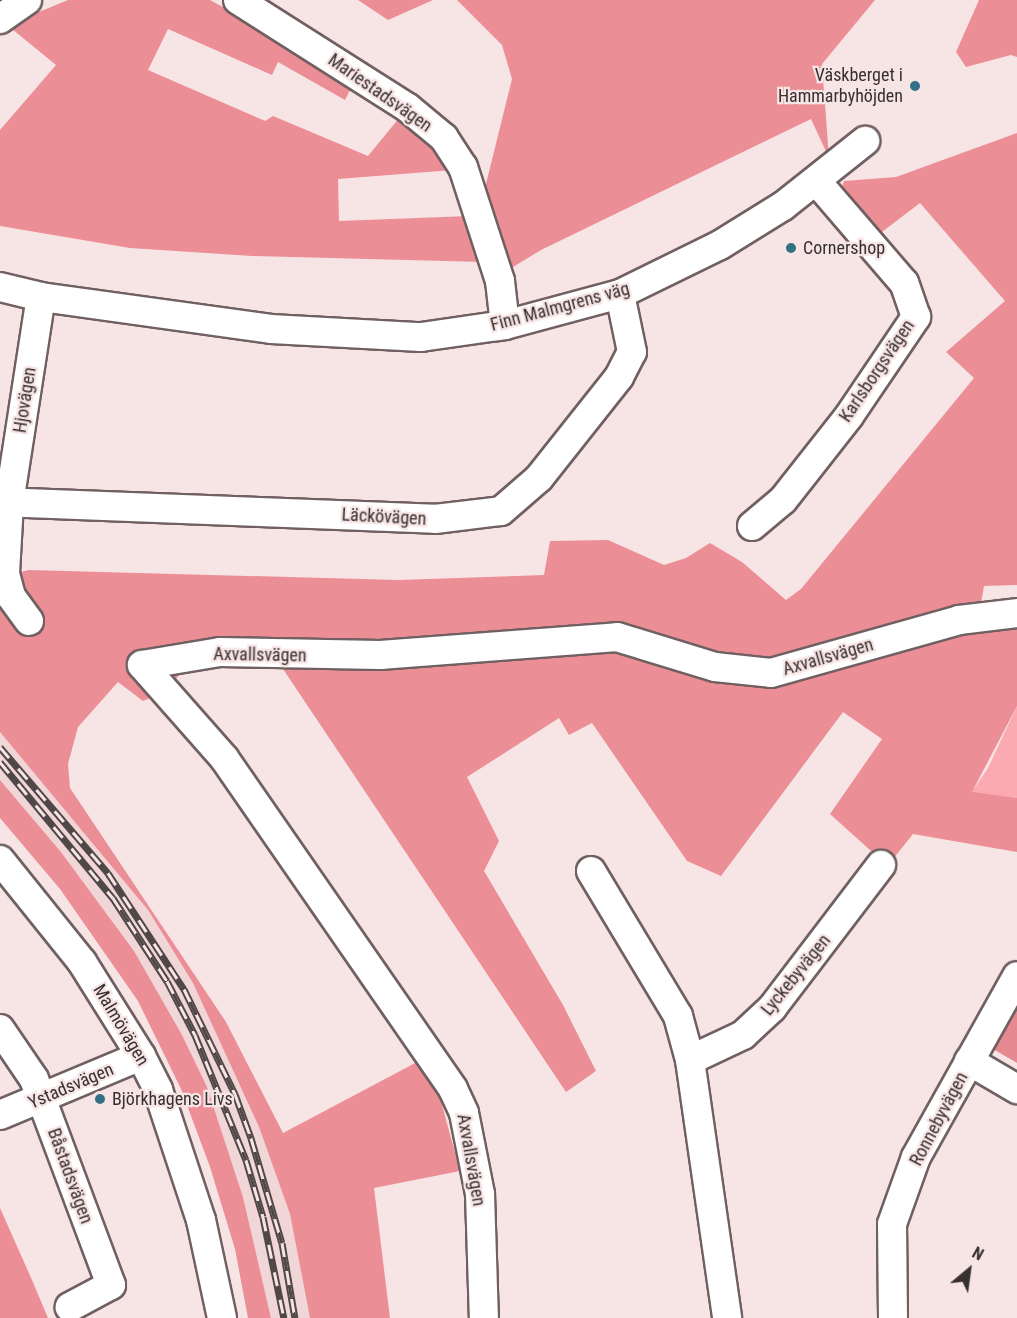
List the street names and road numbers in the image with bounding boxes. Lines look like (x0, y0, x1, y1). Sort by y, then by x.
street label: Mariestadsvägen (324, 49, 436, 137)
street label: Finn Malmgrens väg (488, 278, 632, 336)
street label: Karlsborgsvägen (835, 316, 919, 426)
street label: Hjovägen (9, 366, 41, 434)
street label: Läckövägen (341, 504, 427, 530)
street label: Axvallsvägen (780, 634, 876, 680)
street label: Axvallsvägen (213, 643, 307, 667)
street label: Lyckebyvägen (757, 930, 835, 1020)
street label: Malmövägen (88, 980, 154, 1070)
street label: Ystadsvägen (25, 1058, 117, 1114)
street label: Ronnebyvägen (905, 1068, 973, 1170)
street label: Axvallsvägen (452, 1112, 490, 1208)
street label: Båstadsvägen (43, 1125, 97, 1227)

